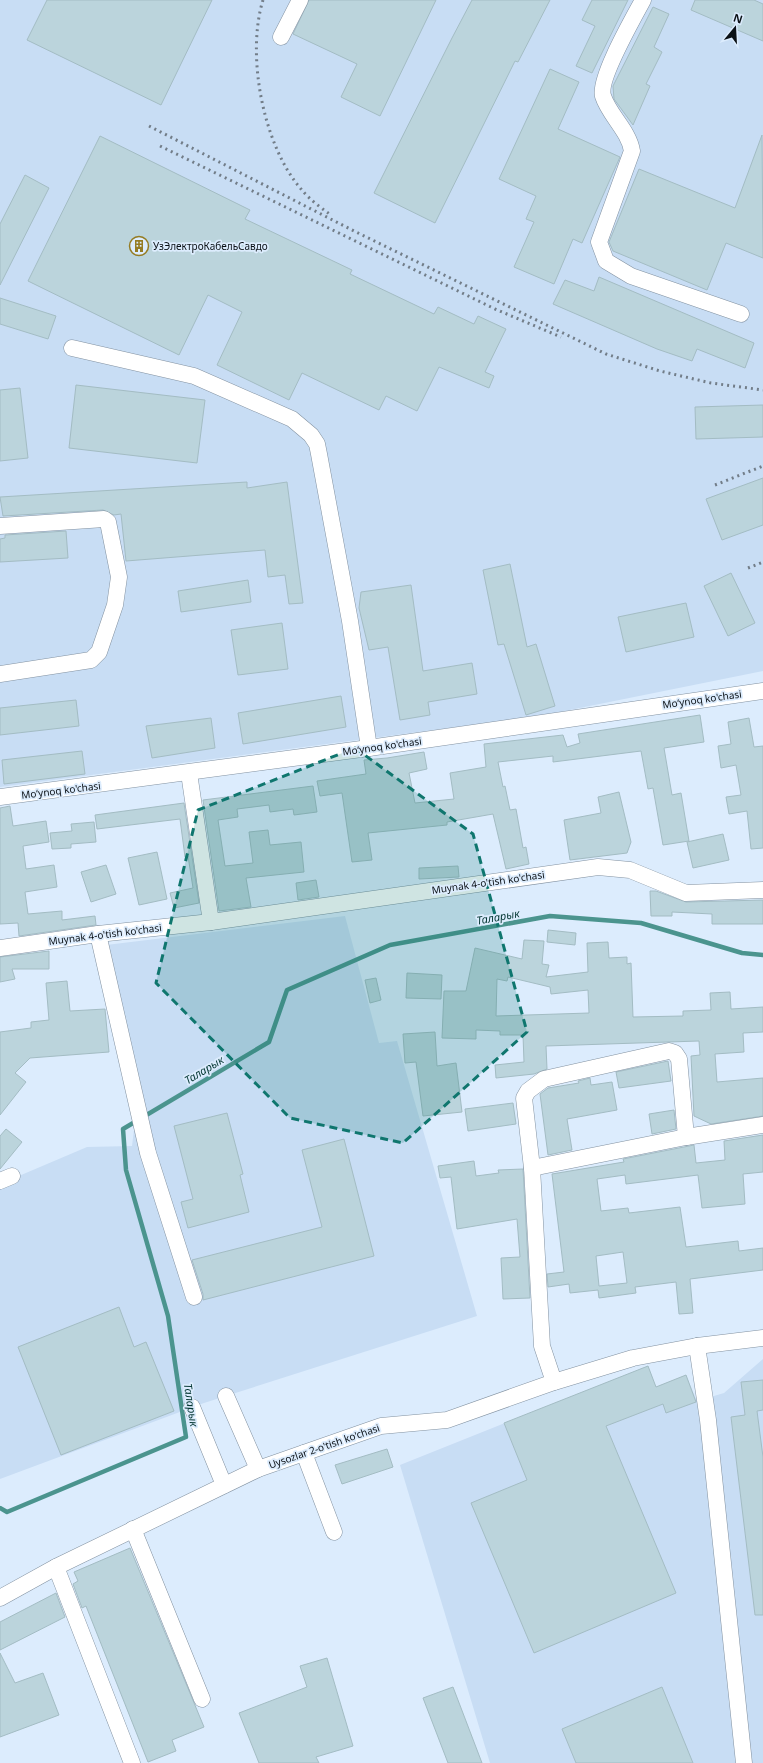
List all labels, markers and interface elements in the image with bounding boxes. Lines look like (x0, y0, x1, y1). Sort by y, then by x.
north arrow (715, 8, 755, 48)
text: N (732, 9, 745, 27)
building icon: УзЭлектроКабельСавдо (128, 235, 150, 257)
place label: УзЭлектроКабельСавдо (153, 239, 268, 253)
street label: Moʻynoq ko'chasi (661, 687, 743, 711)
street label: Moʻynoq ko'chasi (341, 734, 423, 758)
street label: Moʻynoq ko'chasi (21, 778, 101, 802)
street label: Muynak 4-o'tish ko'chasi (431, 867, 545, 897)
water label: Таларык (475, 905, 521, 928)
street label: Muynak 4-o'tish ko'chasi (48, 920, 162, 948)
water label: Таларык (181, 1052, 227, 1087)
water label: Таларык (181, 1382, 202, 1428)
street label: Uysozlar 2-o'tish ko'chasi (267, 1420, 381, 1472)

